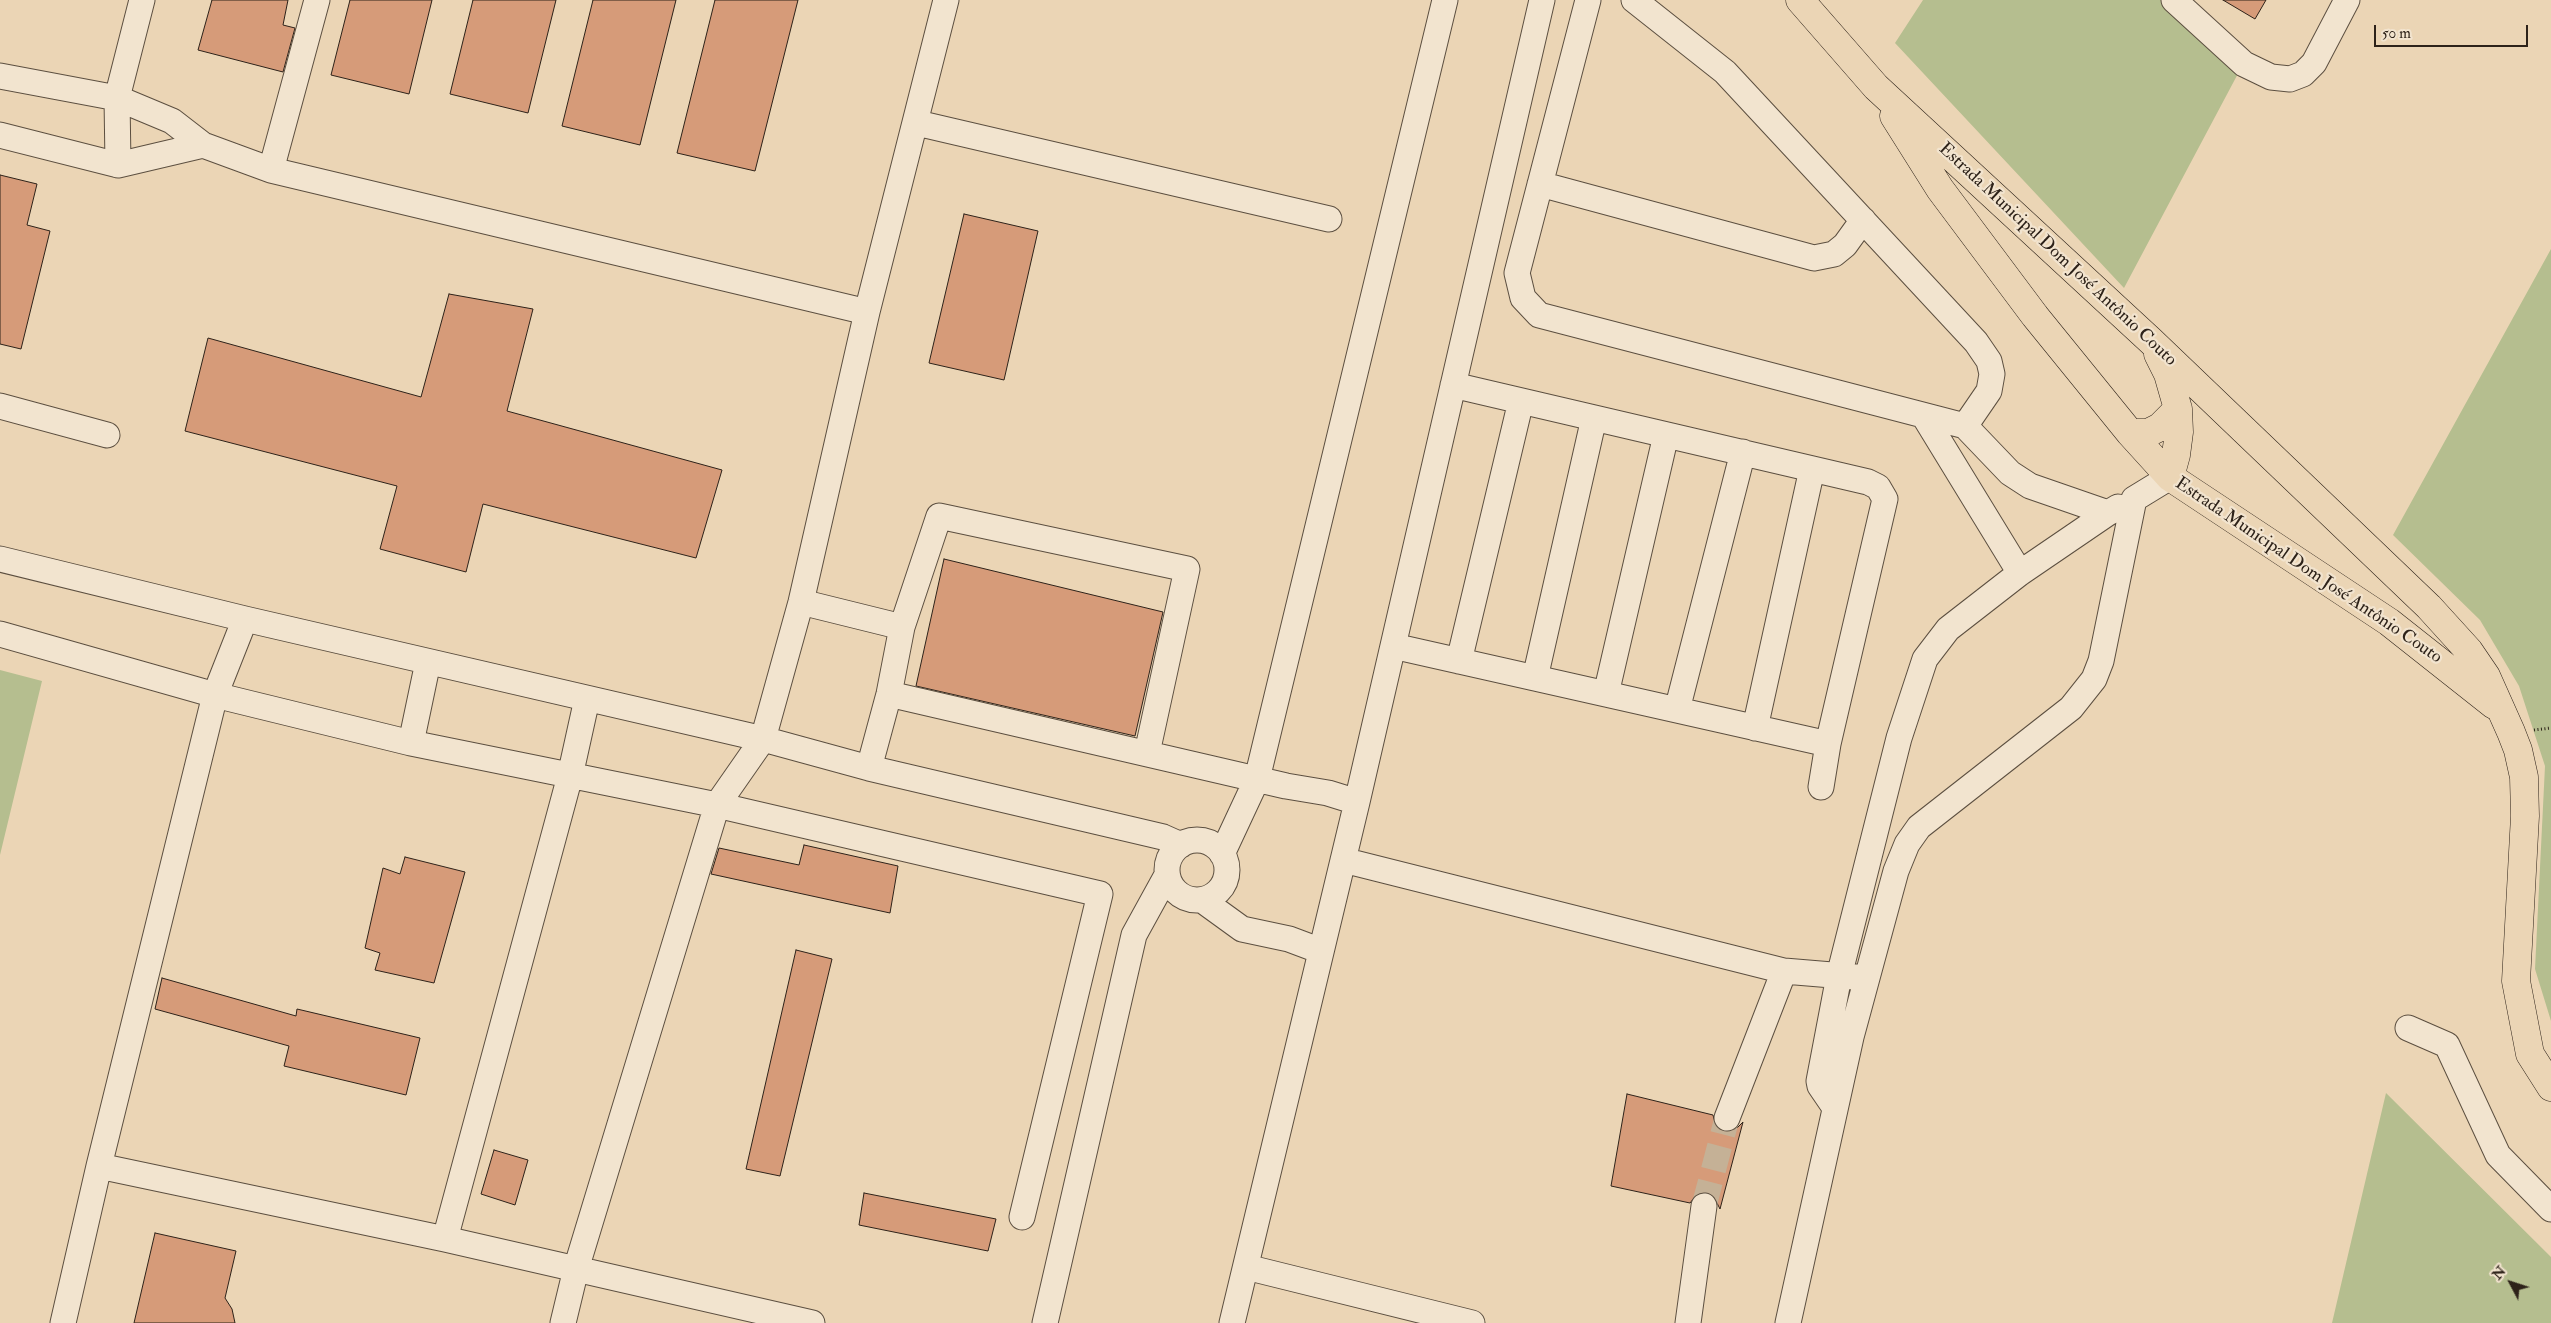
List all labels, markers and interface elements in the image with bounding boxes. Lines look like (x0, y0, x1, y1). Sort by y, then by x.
scale bar (2376, 15, 2530, 47)
text: 50 m (2382, 24, 2411, 43)
street label: Estrada Municipal Dom José Antônio Couto (1933, 139, 2181, 371)
street label: Estrada Municipal Dom José Antônio Couto (2170, 473, 2446, 669)
north arrow (2486, 1258, 2536, 1308)
text: N (2489, 1263, 2510, 1283)

